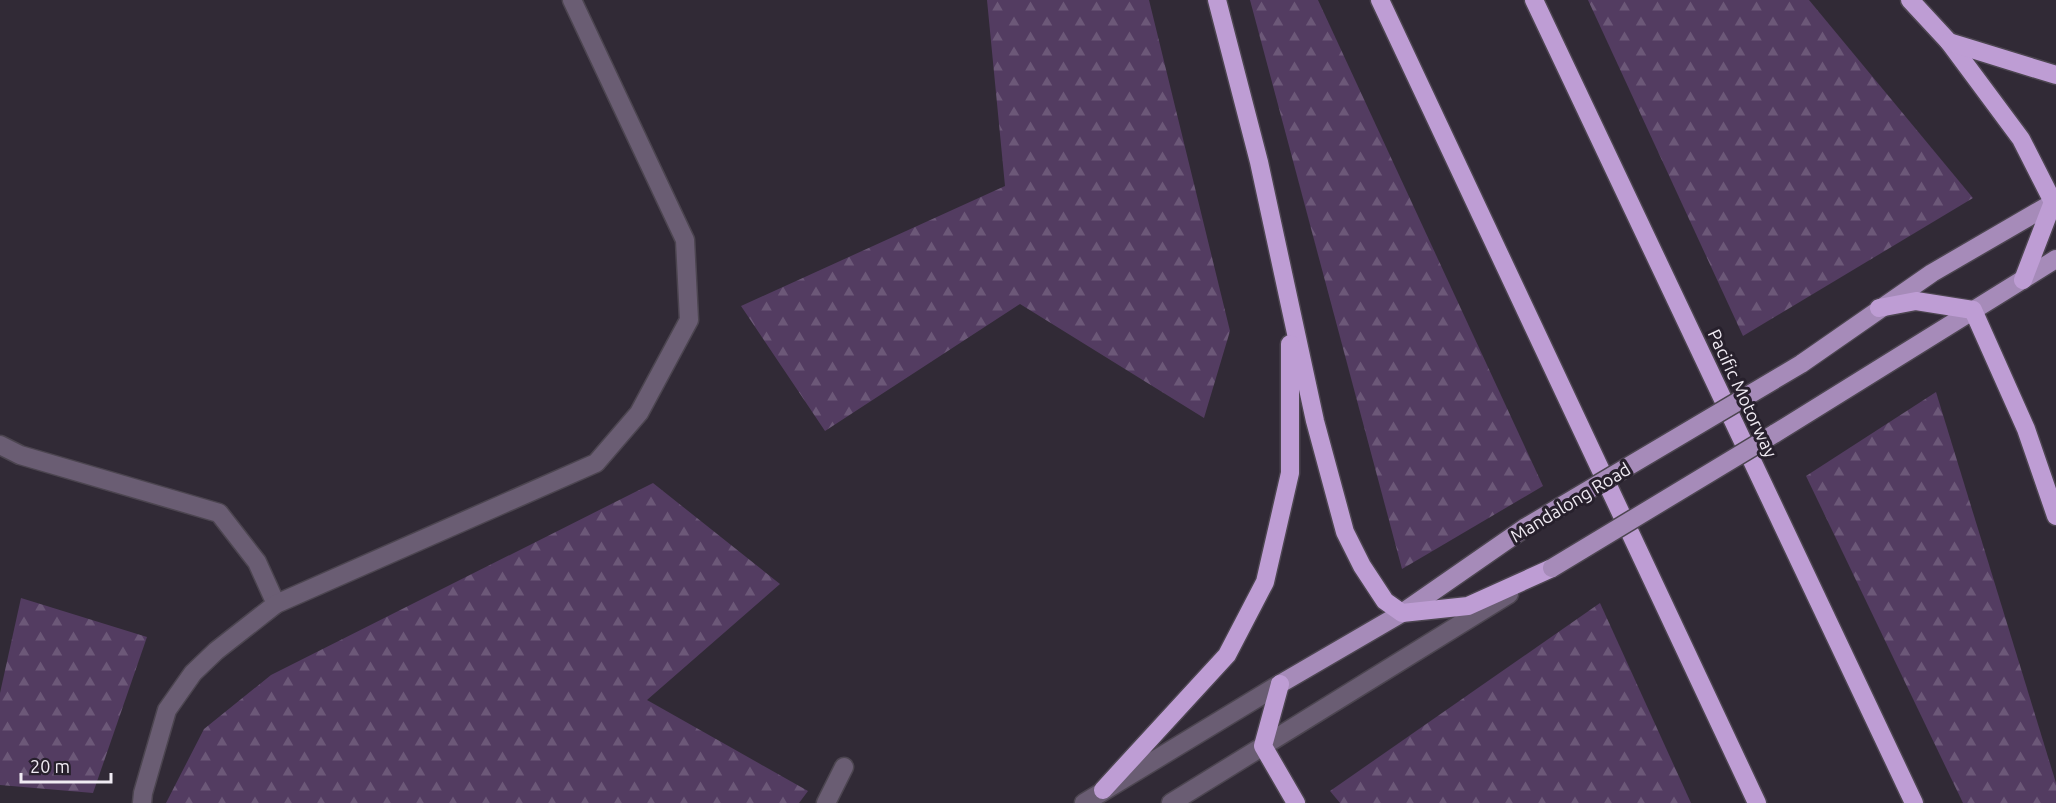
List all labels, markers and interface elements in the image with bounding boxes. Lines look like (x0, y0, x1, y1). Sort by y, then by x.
street label: Pacific Motorway (1705, 326, 1782, 461)
street label: Mandalong Road (1506, 458, 1634, 546)
scale bar (21, 746, 111, 784)
text: 20 m (30, 756, 70, 776)

